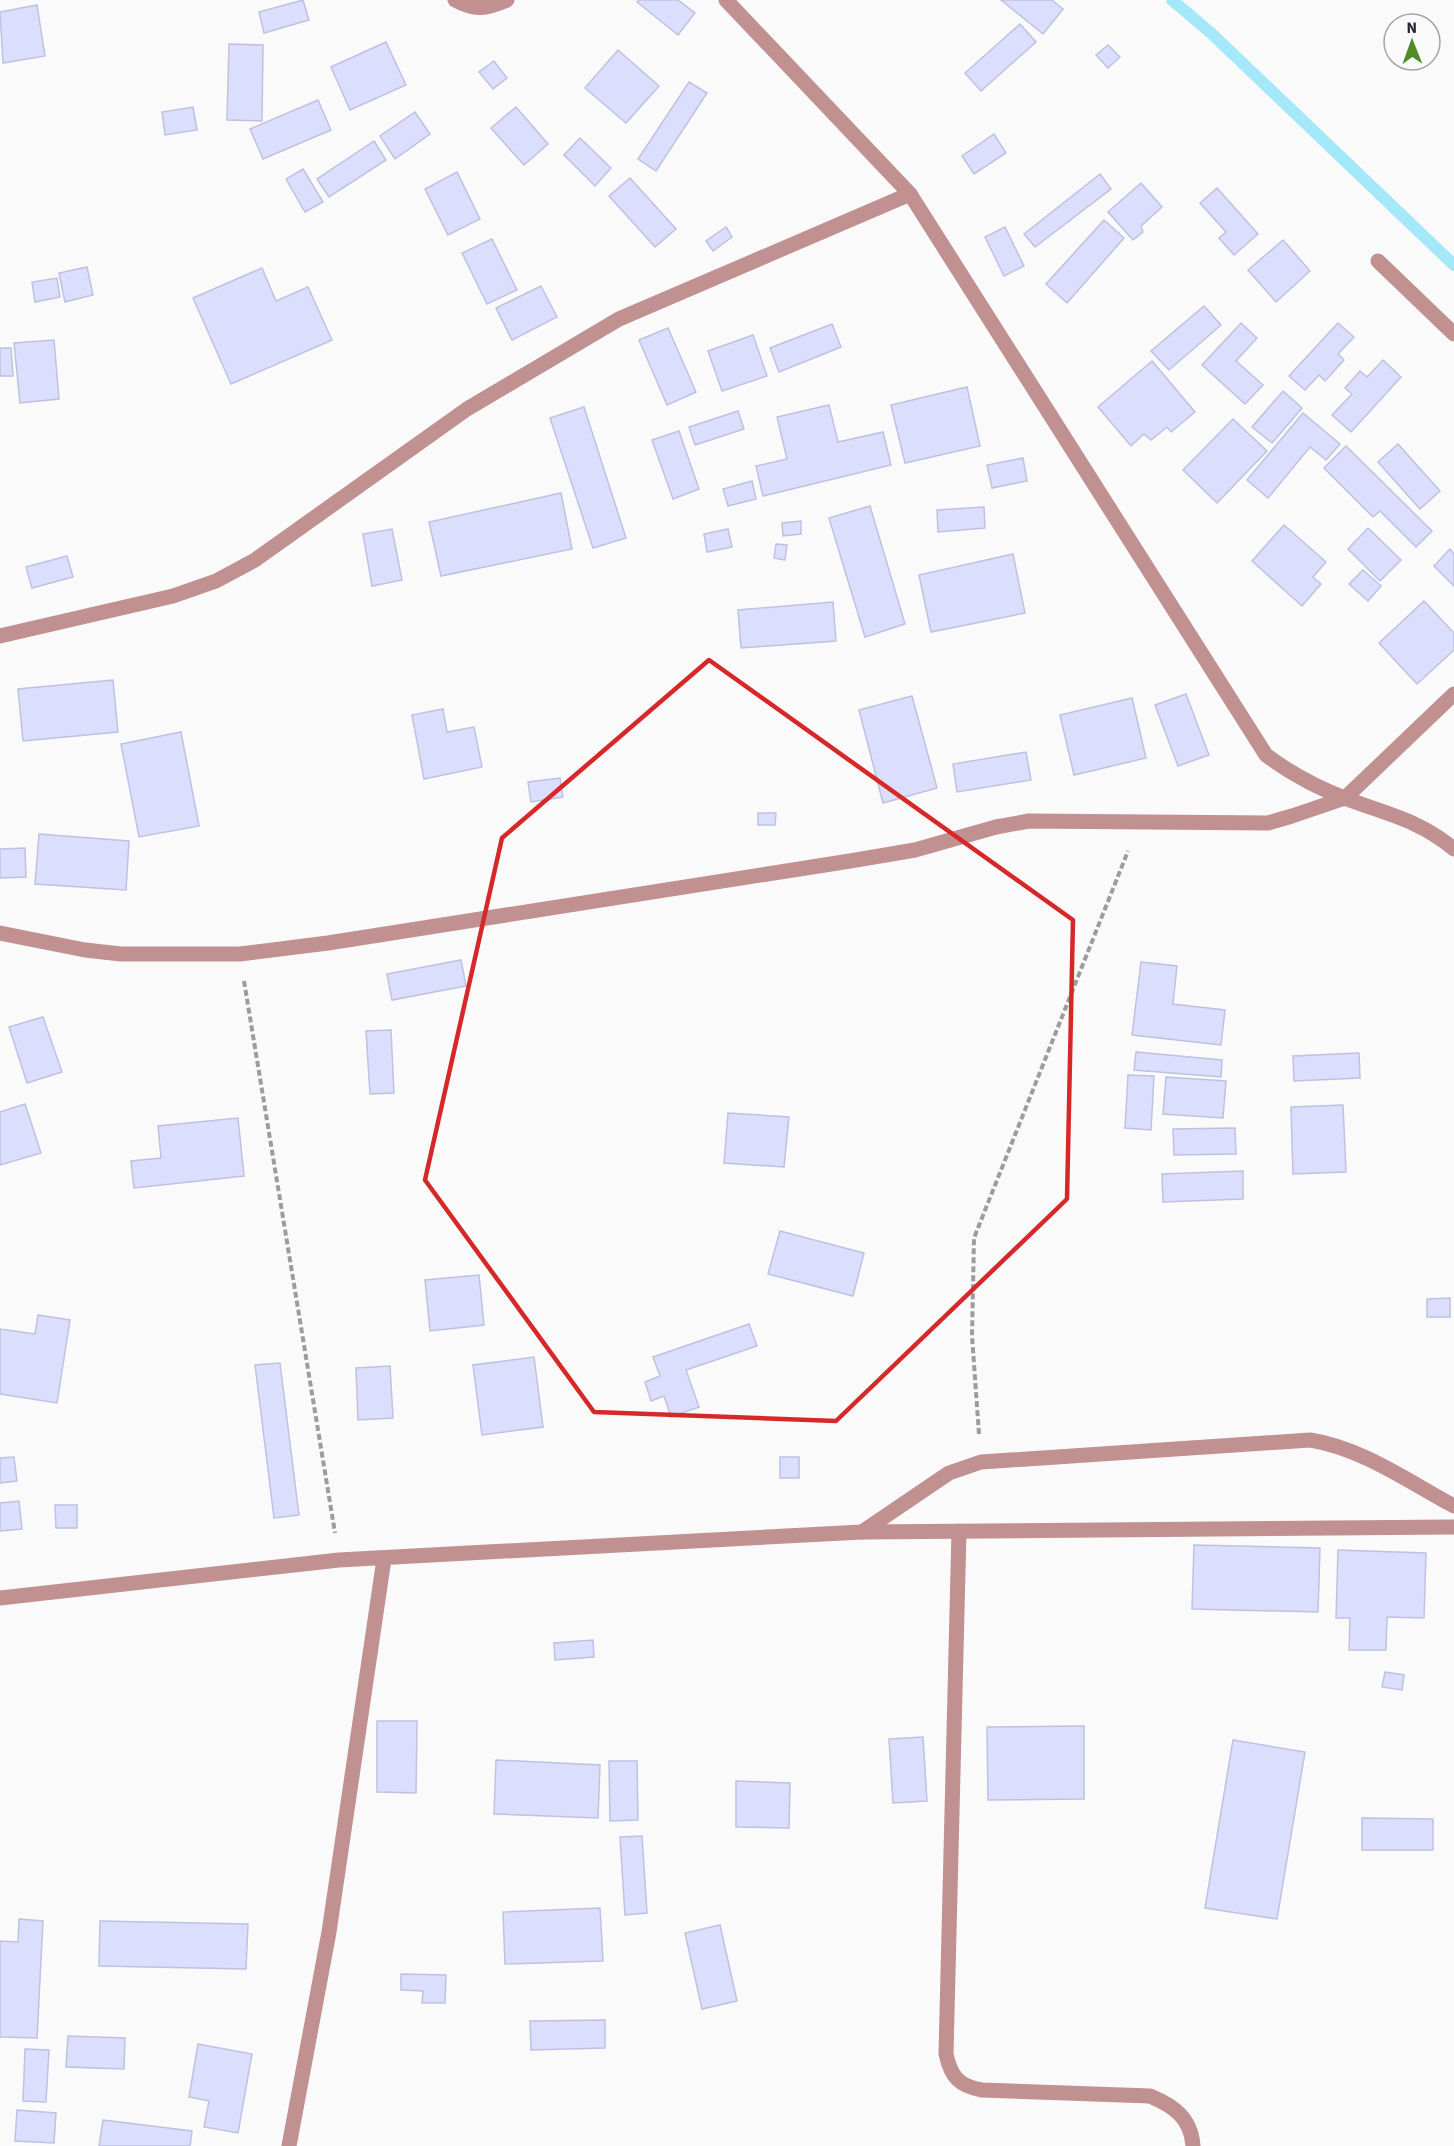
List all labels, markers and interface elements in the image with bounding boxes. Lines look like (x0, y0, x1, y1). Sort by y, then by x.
north arrow (1382, 12, 1442, 72)
text: N (1406, 17, 1417, 39)

